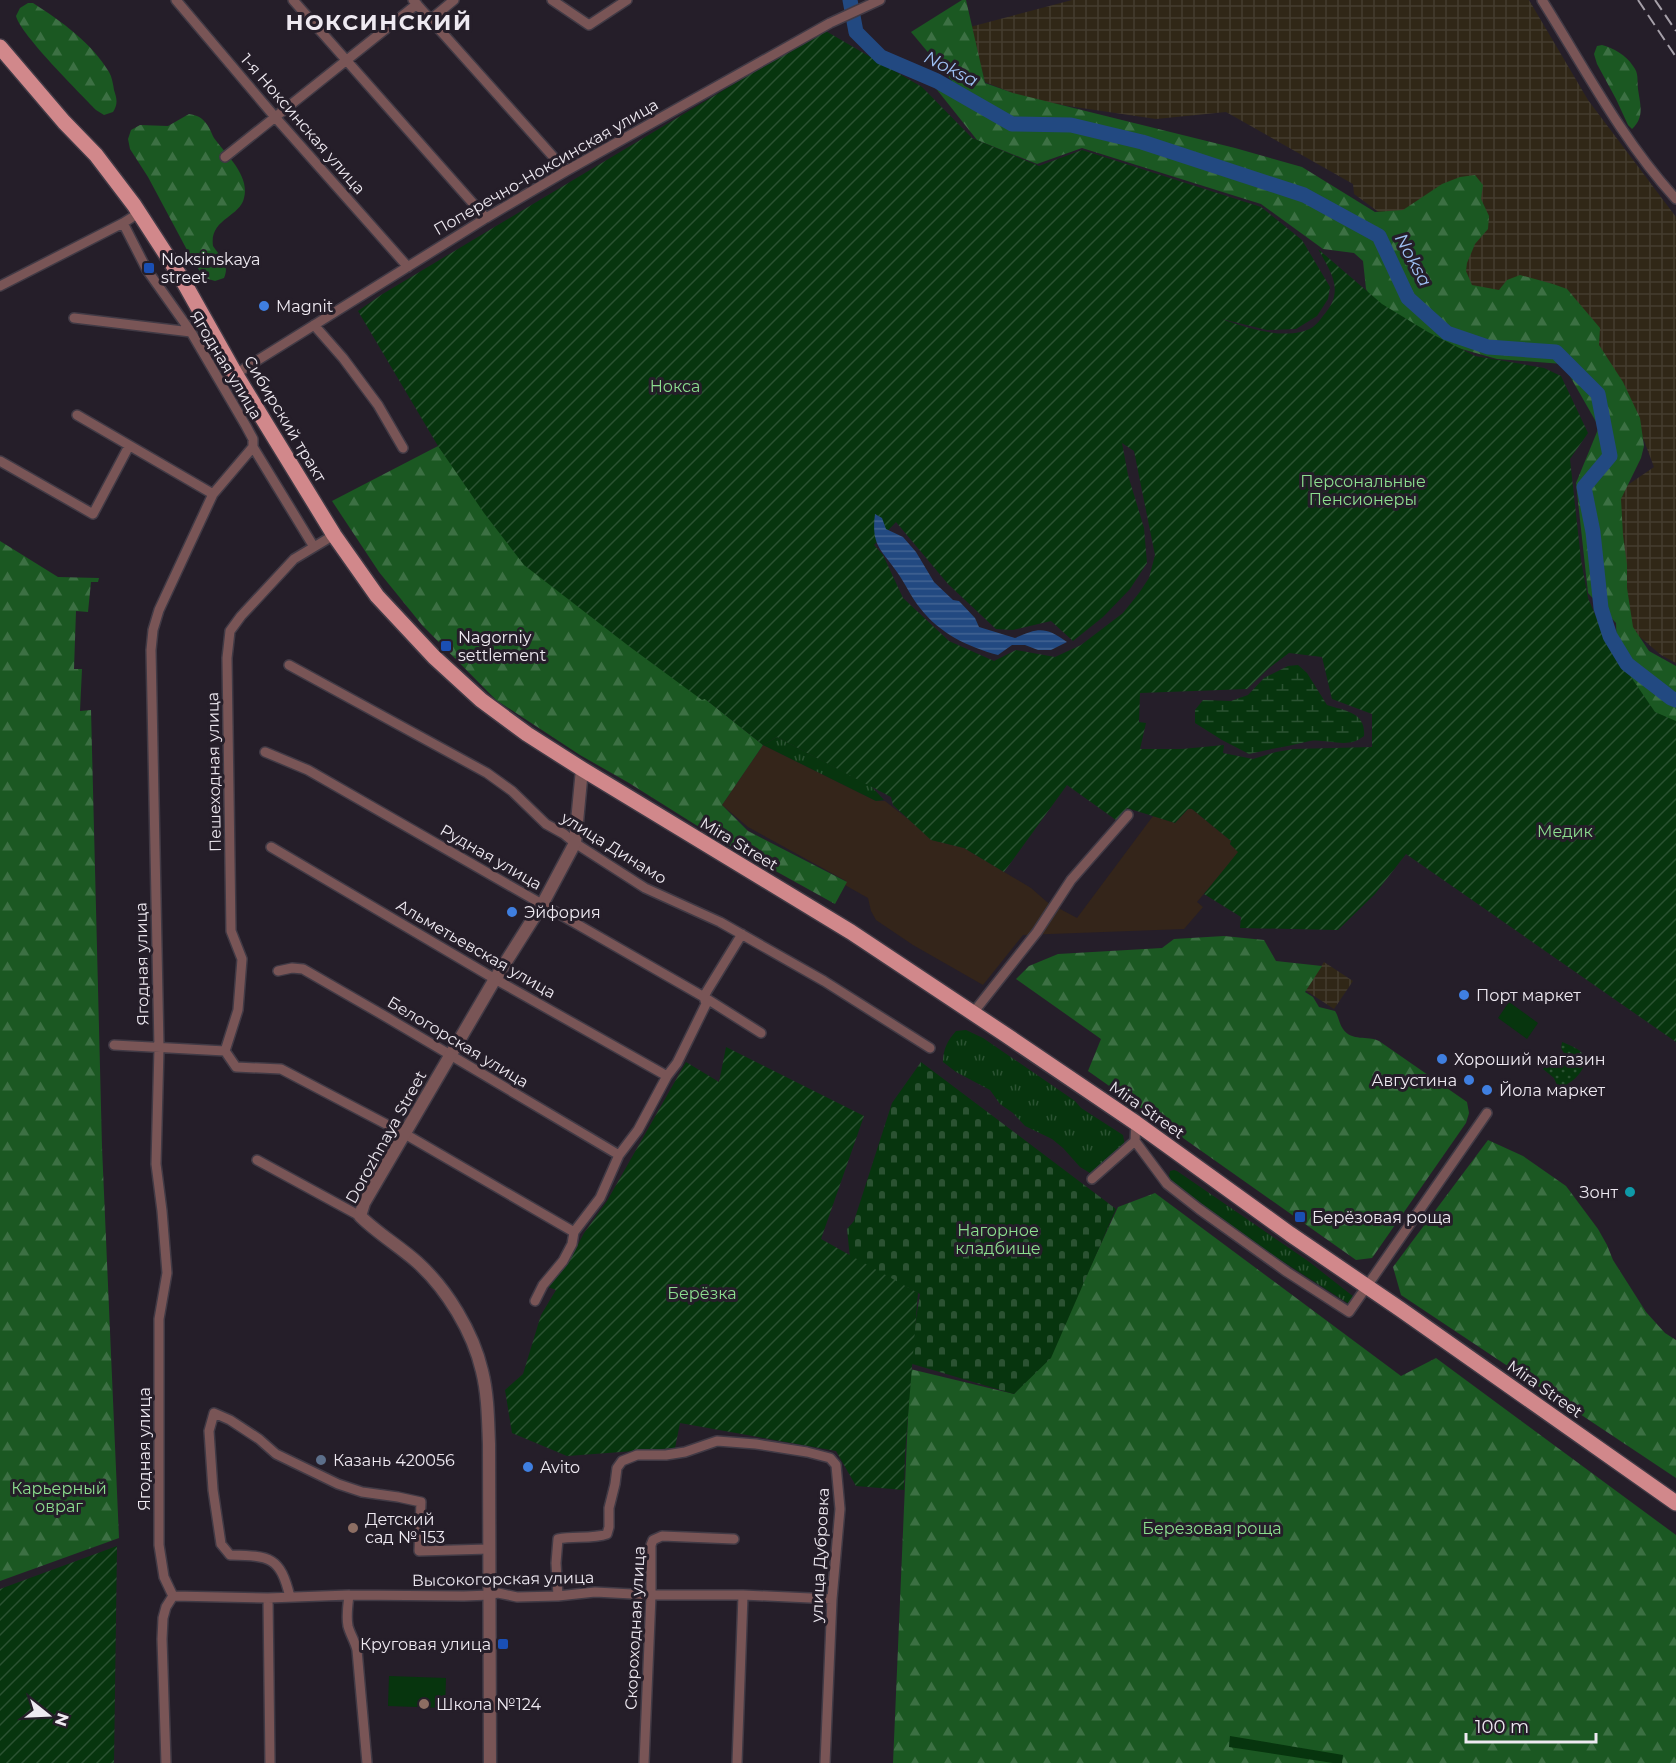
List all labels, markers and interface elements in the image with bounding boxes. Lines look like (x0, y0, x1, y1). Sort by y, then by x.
district label: НОКСИНСКИЙ (286, 9, 472, 36)
water label: Noksa (920, 46, 982, 92)
street label: 1-я Ноксинская улица (237, 50, 369, 198)
street label: Поперечно-Ноксинская улица (430, 95, 662, 239)
water label: Noksa (1390, 230, 1436, 290)
place label: Noksinskaya street (161, 250, 260, 287)
marker: Noksinskaya street (142, 261, 156, 275)
place label: Magnit (276, 297, 334, 316)
marker: Magnit (257, 299, 271, 313)
street label: Ягодная улица (186, 307, 266, 423)
street label: Сибирский тракт (240, 352, 330, 486)
park label: Нокса (650, 377, 700, 396)
park label: Персональные Пенсионеры (1300, 472, 1426, 509)
place label: Nagorniy settlement (458, 628, 547, 665)
marker: Nagorniy settlement (439, 639, 453, 653)
street label: Пешеходная улица (203, 692, 225, 852)
street label: улица Динамо (557, 807, 670, 888)
street label: Mira Street (697, 813, 782, 875)
street label: Рудная улица (437, 820, 545, 894)
park label: Медик (1537, 822, 1594, 841)
street label: Альметьевская улица (393, 896, 559, 1002)
street label: Ягодная улица (131, 902, 153, 1026)
place label: Эйфория (524, 903, 601, 922)
marker: Эйфория (505, 905, 519, 919)
place label: Порт маркет (1476, 986, 1581, 1005)
marker: Порт маркет (1457, 988, 1471, 1002)
street label: Белогорская улица (384, 992, 532, 1092)
place label: Хороший магазин (1454, 1050, 1606, 1069)
marker: Хороший магазин (1435, 1052, 1449, 1066)
street label: Dorozhnaya Street (342, 1067, 431, 1207)
place label: Августина (1372, 1071, 1457, 1090)
marker: Августина (1462, 1073, 1476, 1087)
street label: Mira Street (1106, 1077, 1189, 1143)
place label: Йола маркет (1499, 1081, 1605, 1100)
marker: Йола маркет (1480, 1083, 1494, 1097)
place label: Зонт (1580, 1183, 1618, 1202)
marker: Зонт (1623, 1185, 1637, 1199)
place label: Берёзовая роща (1312, 1208, 1451, 1227)
marker: Берёзовая роща (1293, 1210, 1307, 1224)
park label: Нагорное кладбище (955, 1221, 1041, 1258)
park label: Берёзка (667, 1284, 737, 1303)
street label: Mira Street (1504, 1356, 1587, 1422)
street label: Ягодная улица (135, 1387, 154, 1511)
place label: Казань 420056 (333, 1451, 455, 1470)
marker: Казань 420056 (314, 1453, 328, 1467)
place label: Avito (540, 1458, 580, 1477)
marker: Avito (521, 1460, 535, 1474)
park label: Карьерный овраг (11, 1479, 107, 1516)
street label: улица Дубровка (807, 1487, 833, 1624)
place label: Детский сад № 153 (365, 1510, 445, 1547)
park label: Березовая роща (1142, 1519, 1282, 1538)
marker: Детский сад № 153 (346, 1521, 360, 1535)
street label: Скороходная улица (621, 1546, 649, 1710)
street label: Высокогорская улица (412, 1568, 594, 1590)
place label: Круговая улица (360, 1635, 491, 1654)
marker: Круговая улица (496, 1637, 510, 1651)
north arrow (18, 1685, 78, 1745)
place label: Школа №124 (436, 1695, 541, 1714)
marker: Школа №124 (417, 1697, 431, 1711)
scale bar (1466, 1706, 1596, 1744)
text: N (51, 1710, 73, 1729)
text: 100 m (1475, 1716, 1529, 1738)

